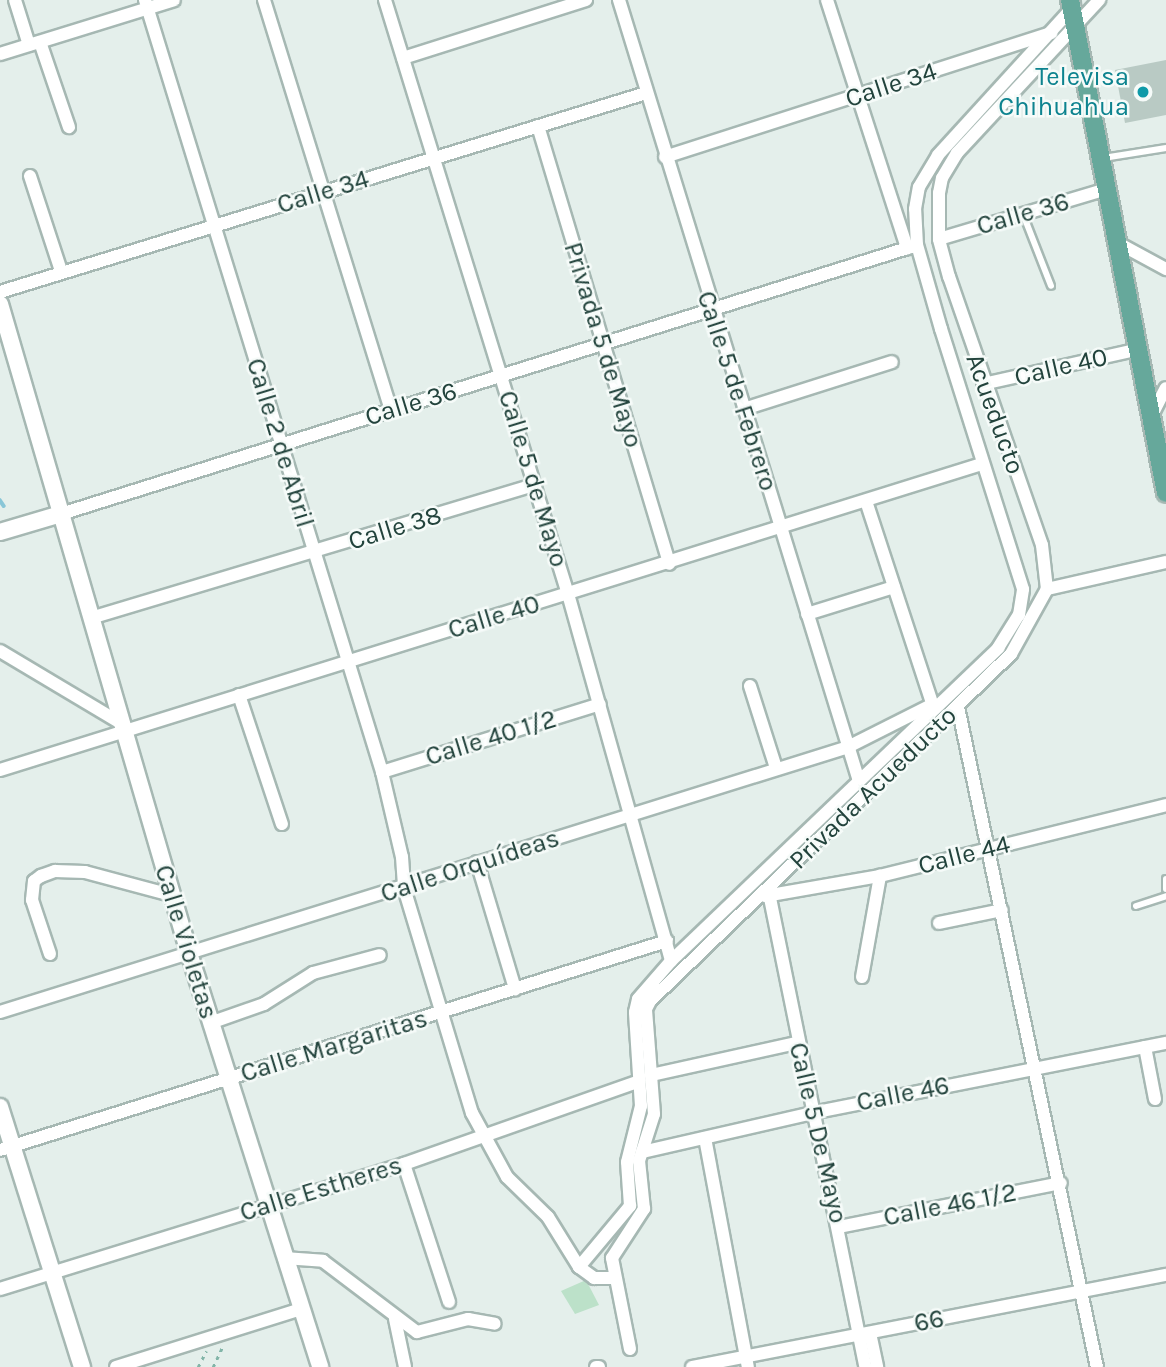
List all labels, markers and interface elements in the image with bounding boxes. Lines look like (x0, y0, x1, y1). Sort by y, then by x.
street label: Calle 34 (841, 56, 941, 114)
place label: Televisa Chihuahua (998, 61, 1129, 122)
marker: Televisa Chihuahua (1135, 84, 1151, 100)
street label: Calle 34 (273, 163, 373, 221)
street label: Calle 36 (973, 186, 1073, 242)
street label: Privada 5 de Mayo (557, 238, 649, 452)
street label: Calle 5 de Febrero (690, 287, 784, 495)
street label: Calle 40 (1012, 341, 1110, 393)
street label: Acueducto (959, 349, 1031, 479)
street label: Calle 2 de Abril (239, 355, 321, 531)
street label: Calle 36 (361, 375, 461, 433)
street label: Calle 5 de Mayo (491, 387, 575, 571)
street label: Calle 38 (345, 499, 445, 557)
street label: Calle 40 (444, 588, 544, 646)
street label: Privada Acueducto (783, 700, 963, 876)
street label: Calle 40 1/2 (422, 703, 560, 773)
street label: Calle Orquídeas (377, 822, 563, 910)
street label: Calle 44 (915, 829, 1013, 881)
street label: Calle Violetas (148, 861, 224, 1023)
street label: Calle Margaritas (237, 1003, 431, 1089)
street label: Calle 5 De Mayo (782, 1040, 854, 1226)
street label: Calle 46 (854, 1070, 952, 1118)
street label: Calle Estheres (236, 1150, 406, 1228)
street label: Calle 46 1/2 (881, 1177, 1019, 1233)
street label: 66 (911, 1303, 947, 1339)

